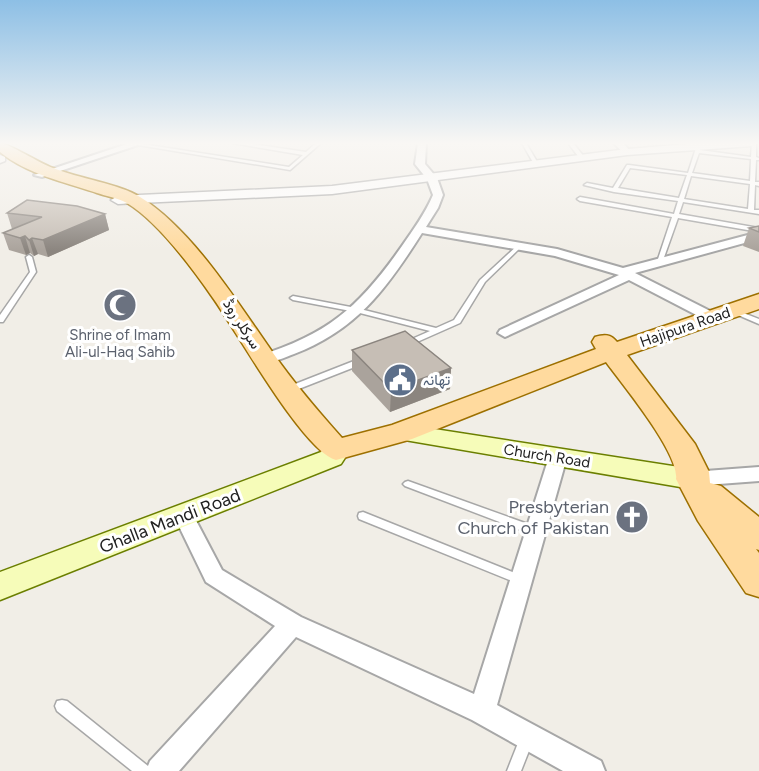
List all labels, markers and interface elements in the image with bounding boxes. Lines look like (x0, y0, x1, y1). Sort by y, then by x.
mosque icon: Shrine of Imam Ali-ul-Haq Sahib (102, 287, 138, 323)
street label: سرکلر روڈ (219, 296, 265, 352)
street label: Hajipura Road (637, 303, 733, 351)
place label: Shrine of Imam Ali-ul-Haq Sahib (65, 326, 175, 361)
public building icon: تھانہ (382, 362, 418, 398)
place label: تھانہ (423, 371, 451, 389)
street label: Church Road (502, 440, 592, 472)
street label: Ghalla Mandi Road (96, 484, 244, 558)
place label: Presbyterian Church of Pakistan (457, 496, 609, 539)
church icon: Presbyterian Church of Pakistan (614, 499, 650, 535)

